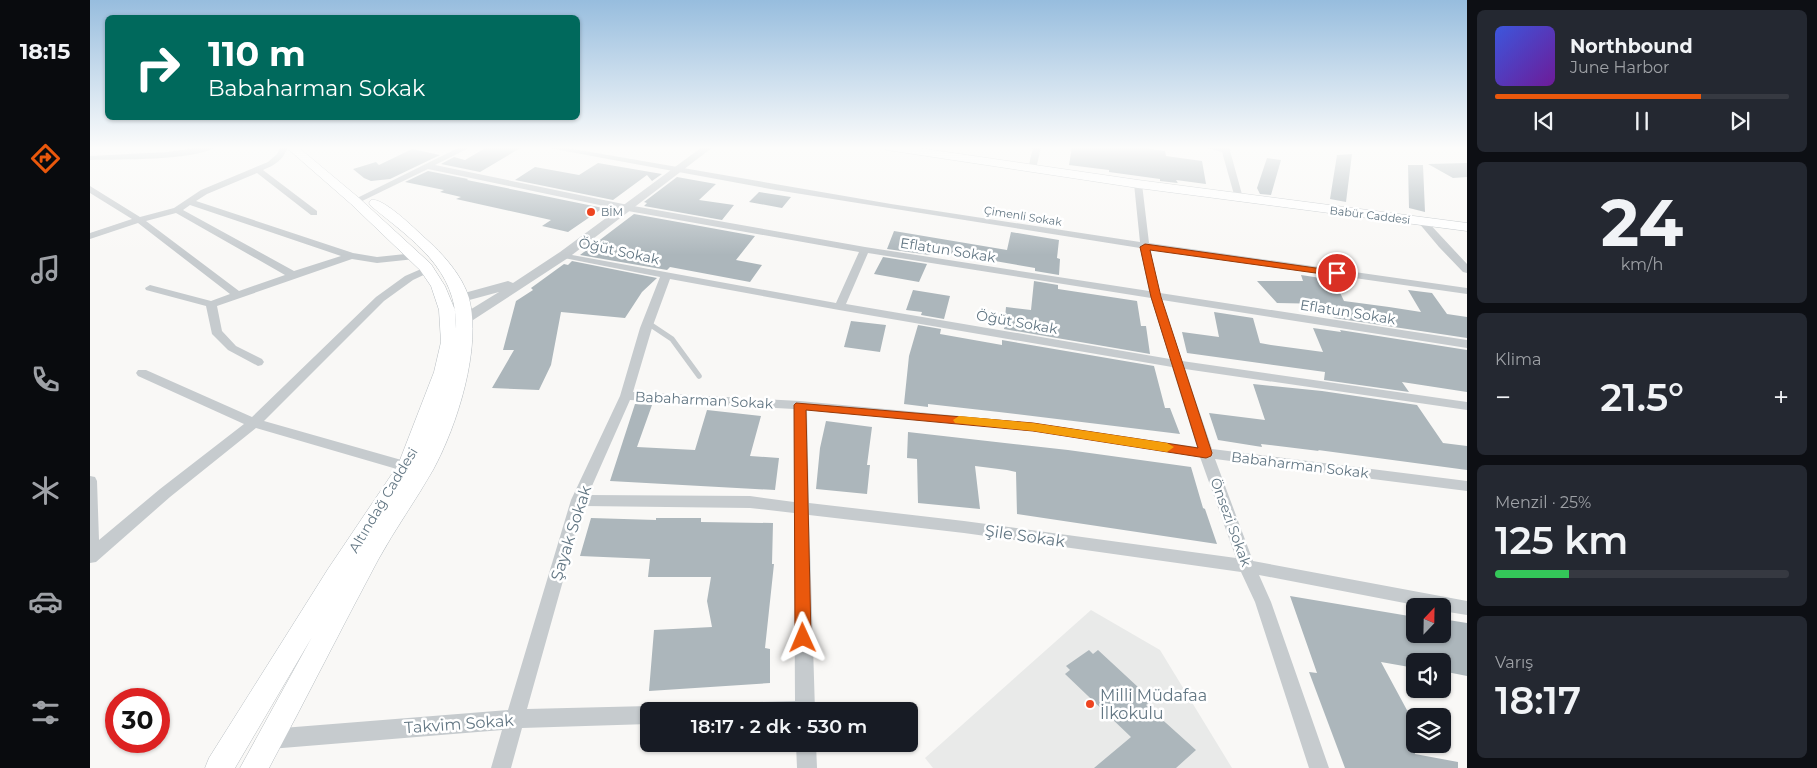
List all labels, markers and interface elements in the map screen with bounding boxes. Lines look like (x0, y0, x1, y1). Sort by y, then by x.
text: 110 m (208, 32, 306, 75)
icon: right (125, 35, 190, 100)
text: Northbound (1570, 35, 1693, 58)
text: 18:15 (20, 38, 70, 65)
text: June Harbor (1570, 58, 1669, 77)
text: Babaharman Sokak (208, 75, 425, 102)
icon: previous (1530, 107, 1558, 135)
icon: pause (1628, 107, 1656, 135)
icon: next (1726, 107, 1754, 135)
icon: directions (28, 141, 63, 176)
text: 24 (1601, 183, 1683, 262)
street label: Çimenli Sokak (983, 203, 1063, 229)
street label: Babür Caddesi (1329, 203, 1411, 227)
place label: BİM (601, 205, 623, 219)
marker: BİM (585, 206, 597, 218)
street label: Öğüt Sokak (577, 234, 662, 268)
street label: Eflatun Sokak (899, 234, 998, 267)
icon: music (28, 252, 63, 287)
pin (1316, 252, 1358, 294)
text: km/h (1621, 255, 1663, 274)
icon: arrive (1323, 259, 1351, 287)
street label: Eflatun Sokak (1299, 296, 1398, 329)
street label: Öğüt Sokak (975, 306, 1060, 338)
text: Klima (1495, 350, 1541, 369)
icon: phone (28, 362, 63, 397)
text: 21.5° (1600, 374, 1684, 421)
text: − (1495, 380, 1511, 414)
text: + (1773, 380, 1789, 414)
street label: Babaharman Sokak (634, 387, 774, 413)
street label: Altındağ Caddesi (344, 444, 422, 556)
street label: Babaharman Sokak (1230, 448, 1370, 482)
icon: climate (28, 473, 63, 508)
street label: Önsezi Sokak (1207, 475, 1256, 569)
street label: Şayak Sokak (547, 483, 595, 583)
text: Menzil · 25% (1495, 493, 1591, 512)
text: 125 km (1495, 517, 1628, 564)
street label: Şile Sokak (984, 521, 1067, 551)
icon: car (28, 584, 63, 619)
north arrow (1406, 598, 1451, 642)
map controls (1406, 598, 1451, 753)
position arrow (776, 611, 828, 663)
button: sound (1406, 653, 1451, 698)
text: Varış (1495, 653, 1533, 672)
text: 18:17 (1495, 677, 1581, 724)
place label: Milli Müdafaa İlkokulu (1100, 686, 1207, 723)
speed limit sign: 30 (105, 688, 170, 753)
icon: filters (28, 695, 63, 730)
marker: Milli Müdafaa İlkokulu (1084, 698, 1096, 710)
button: layers (1406, 708, 1451, 753)
street label: Takvim Sokak (404, 711, 515, 737)
text: 18:17 · 2 dk · 530 m (691, 715, 867, 738)

